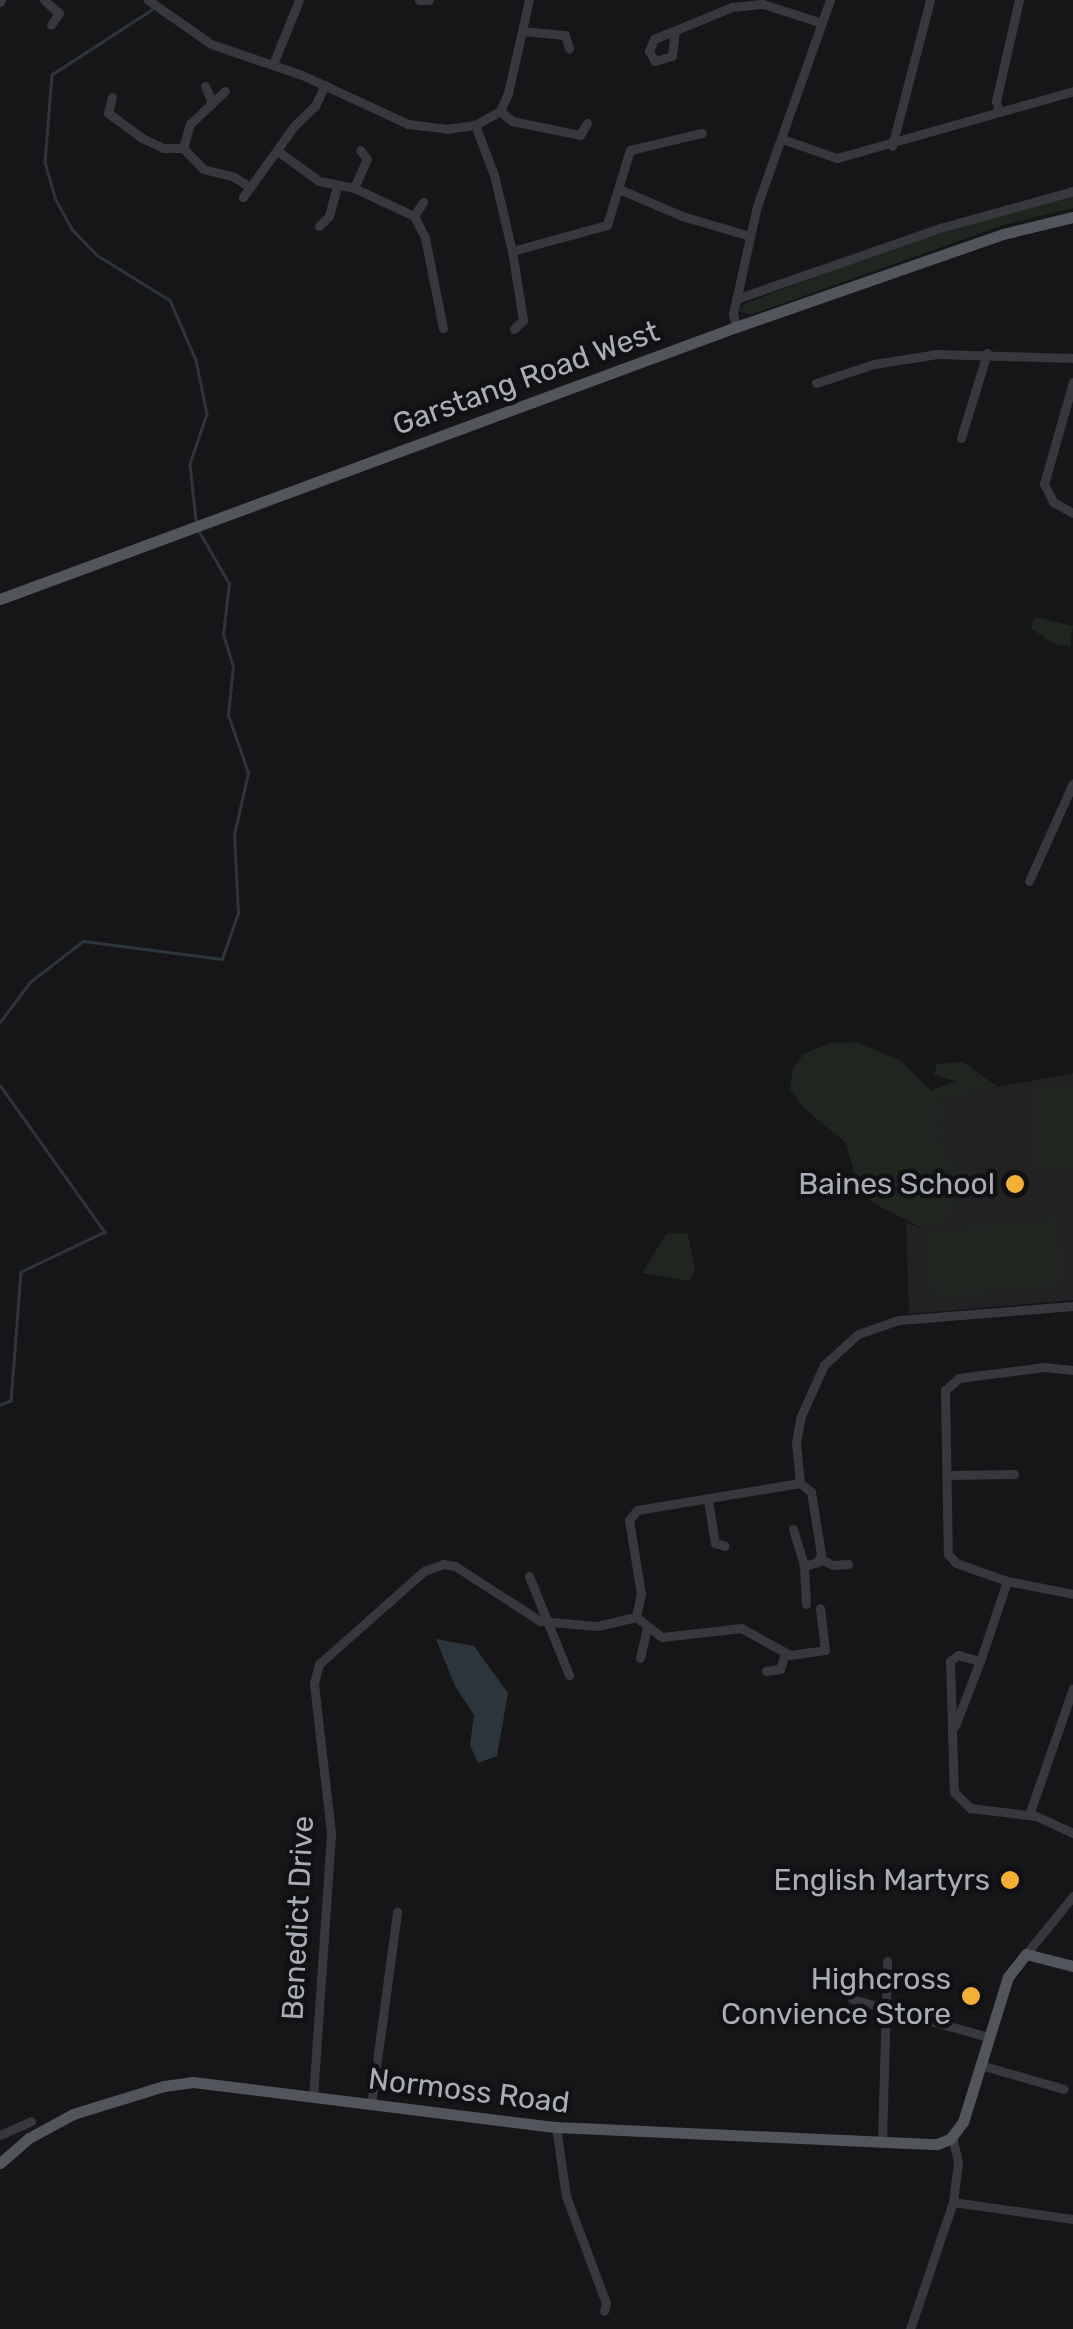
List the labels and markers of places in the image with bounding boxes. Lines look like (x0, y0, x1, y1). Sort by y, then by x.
place label: Baines School (798, 1166, 995, 1202)
marker: Baines School (1004, 1173, 1026, 1195)
place label: English Martyrs (773, 1862, 990, 1898)
marker: English Martyrs (999, 1869, 1021, 1891)
place label: Highcross Convience Store (721, 1961, 951, 2032)
marker: Highcross Convience Store (960, 1985, 982, 2007)

